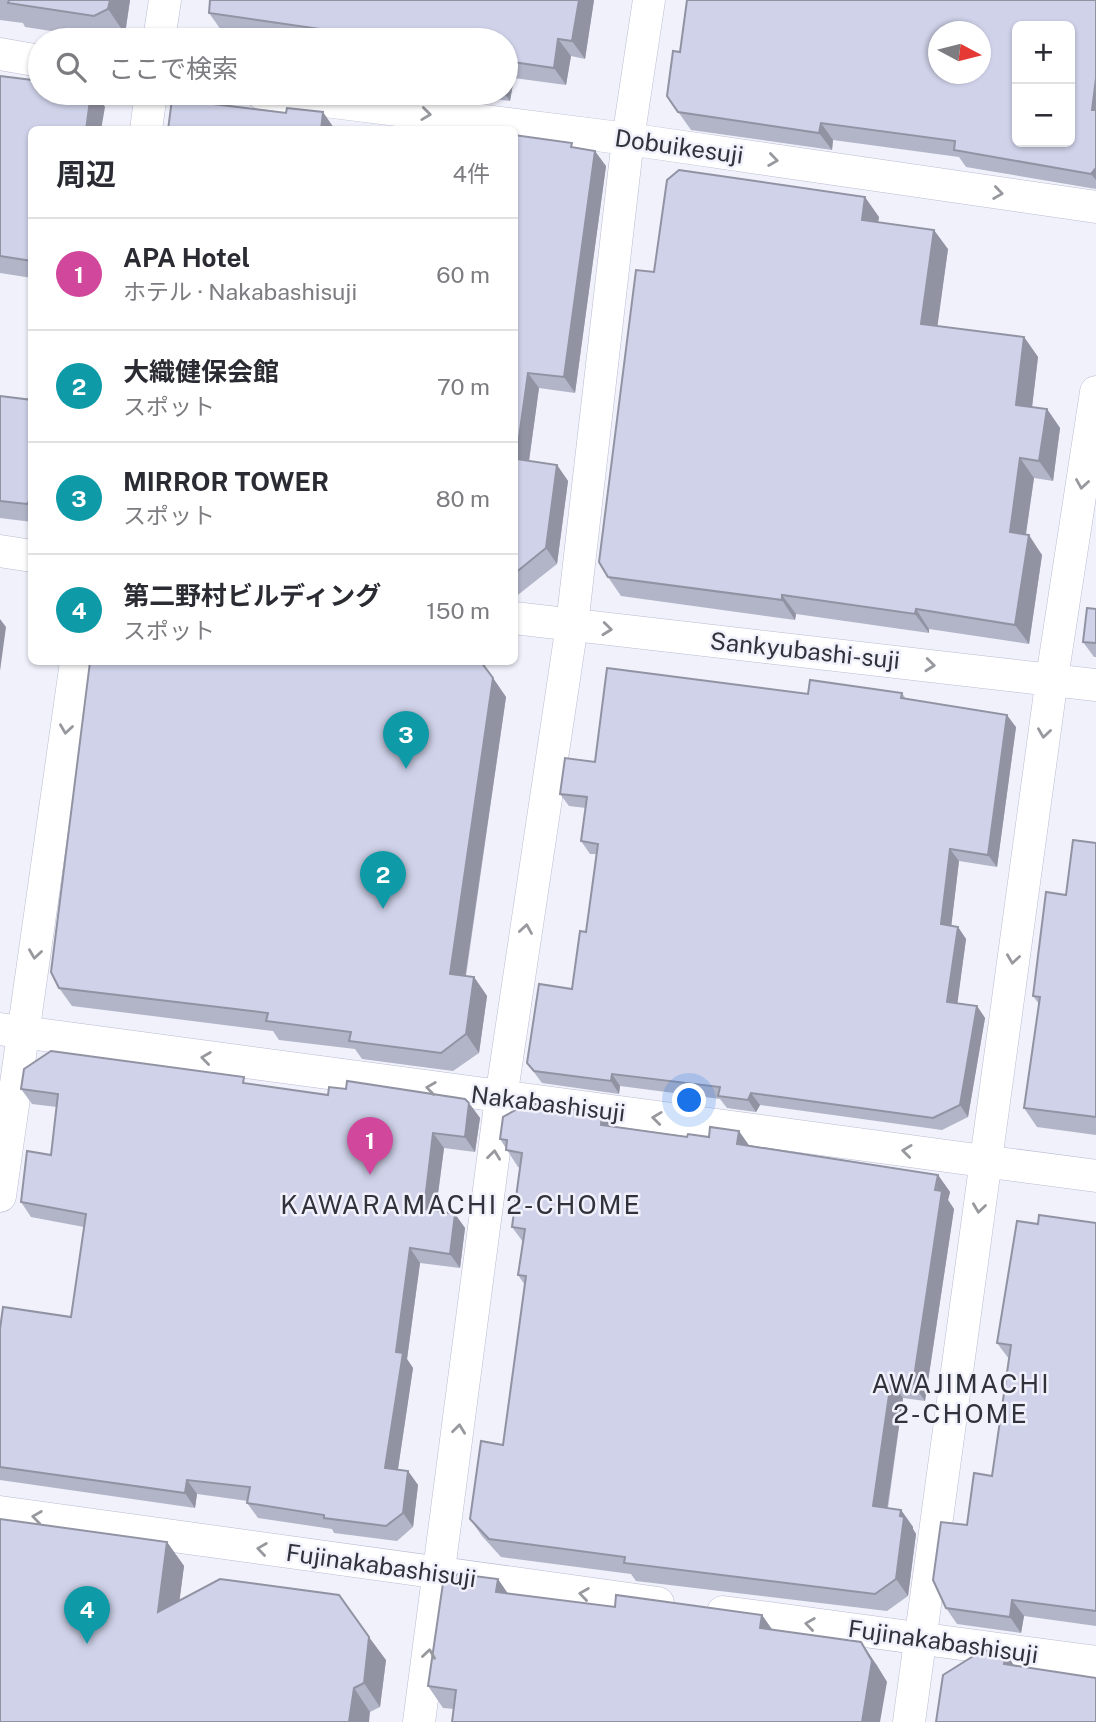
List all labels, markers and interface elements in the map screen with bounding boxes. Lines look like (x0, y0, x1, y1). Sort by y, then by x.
north arrow (928, 21, 991, 84)
map controls (1012, 21, 1075, 147)
button: + (1012, 21, 1075, 84)
search box (28, 28, 518, 105)
icon: search (52, 48, 90, 86)
text: ここで検索 (108, 53, 238, 84)
button: − (1012, 84, 1075, 147)
one-way arrow (421, 106, 432, 121)
street label: Dobuikesuji (613, 123, 745, 169)
one-way arrow (767, 152, 779, 167)
text: 周辺 (56, 156, 116, 192)
text: 4件 (453, 160, 490, 187)
one-way arrow (992, 185, 1004, 200)
text: APA Hotel (123, 242, 250, 273)
text: 1 (74, 261, 84, 288)
text: 60 m (436, 261, 490, 288)
text: ホテル · Nakabashisuji (123, 278, 357, 305)
text: 大織健保会館 (123, 356, 279, 387)
text: 2 (72, 373, 86, 400)
text: 70 m (437, 373, 490, 400)
text: スポット (123, 393, 215, 420)
text: MIRROR TOWER (123, 466, 329, 497)
one-way arrow (1075, 478, 1090, 490)
text: 3 (71, 485, 87, 512)
text: 80 m (436, 485, 490, 512)
text: スポット (123, 502, 215, 529)
text: 第二野村ビルディング (123, 580, 381, 611)
text: 4 (71, 597, 87, 624)
text: 150 m (426, 597, 490, 624)
text: スポット (123, 617, 215, 644)
one-way arrow (601, 621, 612, 636)
street label: Sankyubashi-suji (709, 626, 901, 674)
one-way arrow (924, 657, 936, 672)
pin: 3 (383, 711, 429, 769)
one-way arrow (59, 723, 74, 735)
one-way arrow (1037, 727, 1052, 739)
pin: 2 (360, 851, 406, 909)
one-way arrow (518, 924, 533, 935)
one-way arrow (28, 949, 43, 960)
one-way arrow (1006, 953, 1021, 964)
one-way arrow (200, 1050, 212, 1065)
street label: Nakabashisuji (469, 1080, 627, 1126)
one-way arrow (426, 1081, 437, 1096)
your location (672, 1083, 706, 1117)
one-way arrow (651, 1111, 663, 1126)
pin: 1 (347, 1117, 393, 1175)
one-way arrow (901, 1143, 913, 1158)
one-way arrow (486, 1149, 501, 1160)
district label: KAWARAMACHI 2-CHOME (280, 1189, 642, 1220)
one-way arrow (971, 1202, 986, 1214)
district label: AWAJIMACHI 2-CHOME (871, 1368, 1051, 1429)
one-way arrow (451, 1423, 466, 1435)
one-way arrow (31, 1510, 43, 1525)
street label: Fujinakabashisuji (284, 1538, 478, 1592)
one-way arrow (256, 1542, 268, 1557)
pin: 4 (64, 1586, 110, 1644)
one-way arrow (578, 1586, 590, 1601)
street label: Fujinakabashisuji (846, 1614, 1040, 1668)
one-way arrow (804, 1617, 816, 1632)
one-way arrow (421, 1649, 436, 1660)

